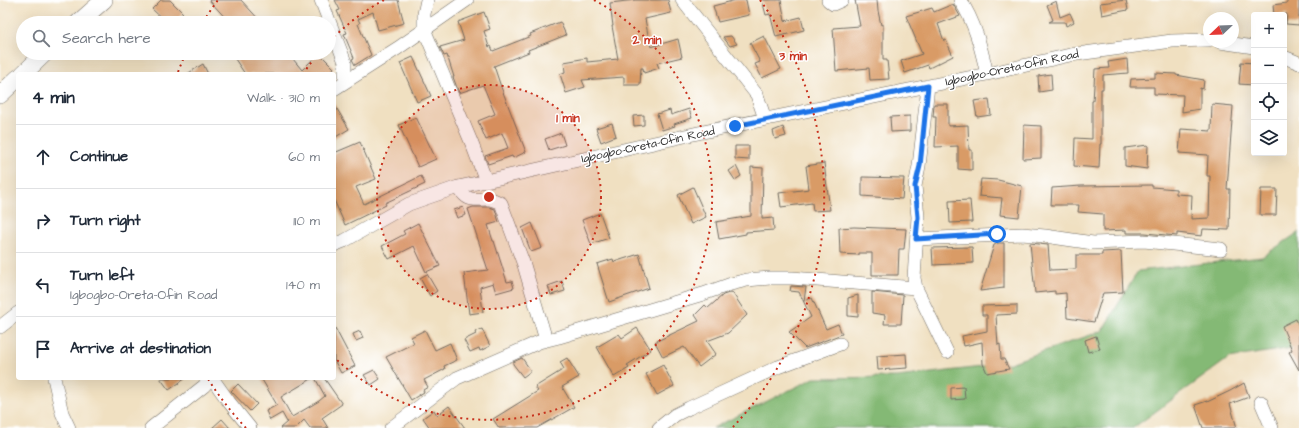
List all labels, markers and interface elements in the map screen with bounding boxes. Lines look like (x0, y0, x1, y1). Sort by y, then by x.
north arrow (1203, 12, 1239, 48)
map controls (1251, 12, 1287, 156)
button: + (1251, 12, 1287, 48)
search box (16, 16, 336, 60)
icon: search (30, 27, 52, 49)
text: Search here (62, 28, 151, 49)
text: 2 min (632, 32, 661, 49)
street label: Igbogbo-Oreta-Ofin Road (944, 46, 1081, 91)
text: 3 min (778, 48, 807, 65)
button: − (1251, 48, 1287, 84)
button: locate (1251, 84, 1287, 120)
text: 4 min (32, 86, 75, 110)
text: Walk · 310 m (247, 89, 320, 107)
text: 1 min (556, 110, 580, 127)
route end (726, 117, 744, 135)
button: layers (1251, 120, 1287, 156)
street label: Igbogbo-Oreta-Ofin Road (580, 123, 717, 168)
icon: ahead (32, 146, 54, 168)
text: Continue (70, 146, 128, 167)
text: 60 m (288, 148, 320, 166)
centre of rings (482, 190, 496, 204)
icon: right (32, 210, 54, 232)
text: Turn right (70, 210, 141, 231)
text: 110 m (293, 212, 320, 230)
route start (988, 225, 1006, 243)
text: Turn left (70, 265, 134, 286)
icon: left (32, 274, 54, 296)
text: 140 m (286, 276, 320, 294)
text: Igbogbo-Oreta-Ofin Road (70, 286, 217, 304)
icon: arrive (32, 338, 54, 360)
text: Arrive at destination (70, 338, 211, 359)

